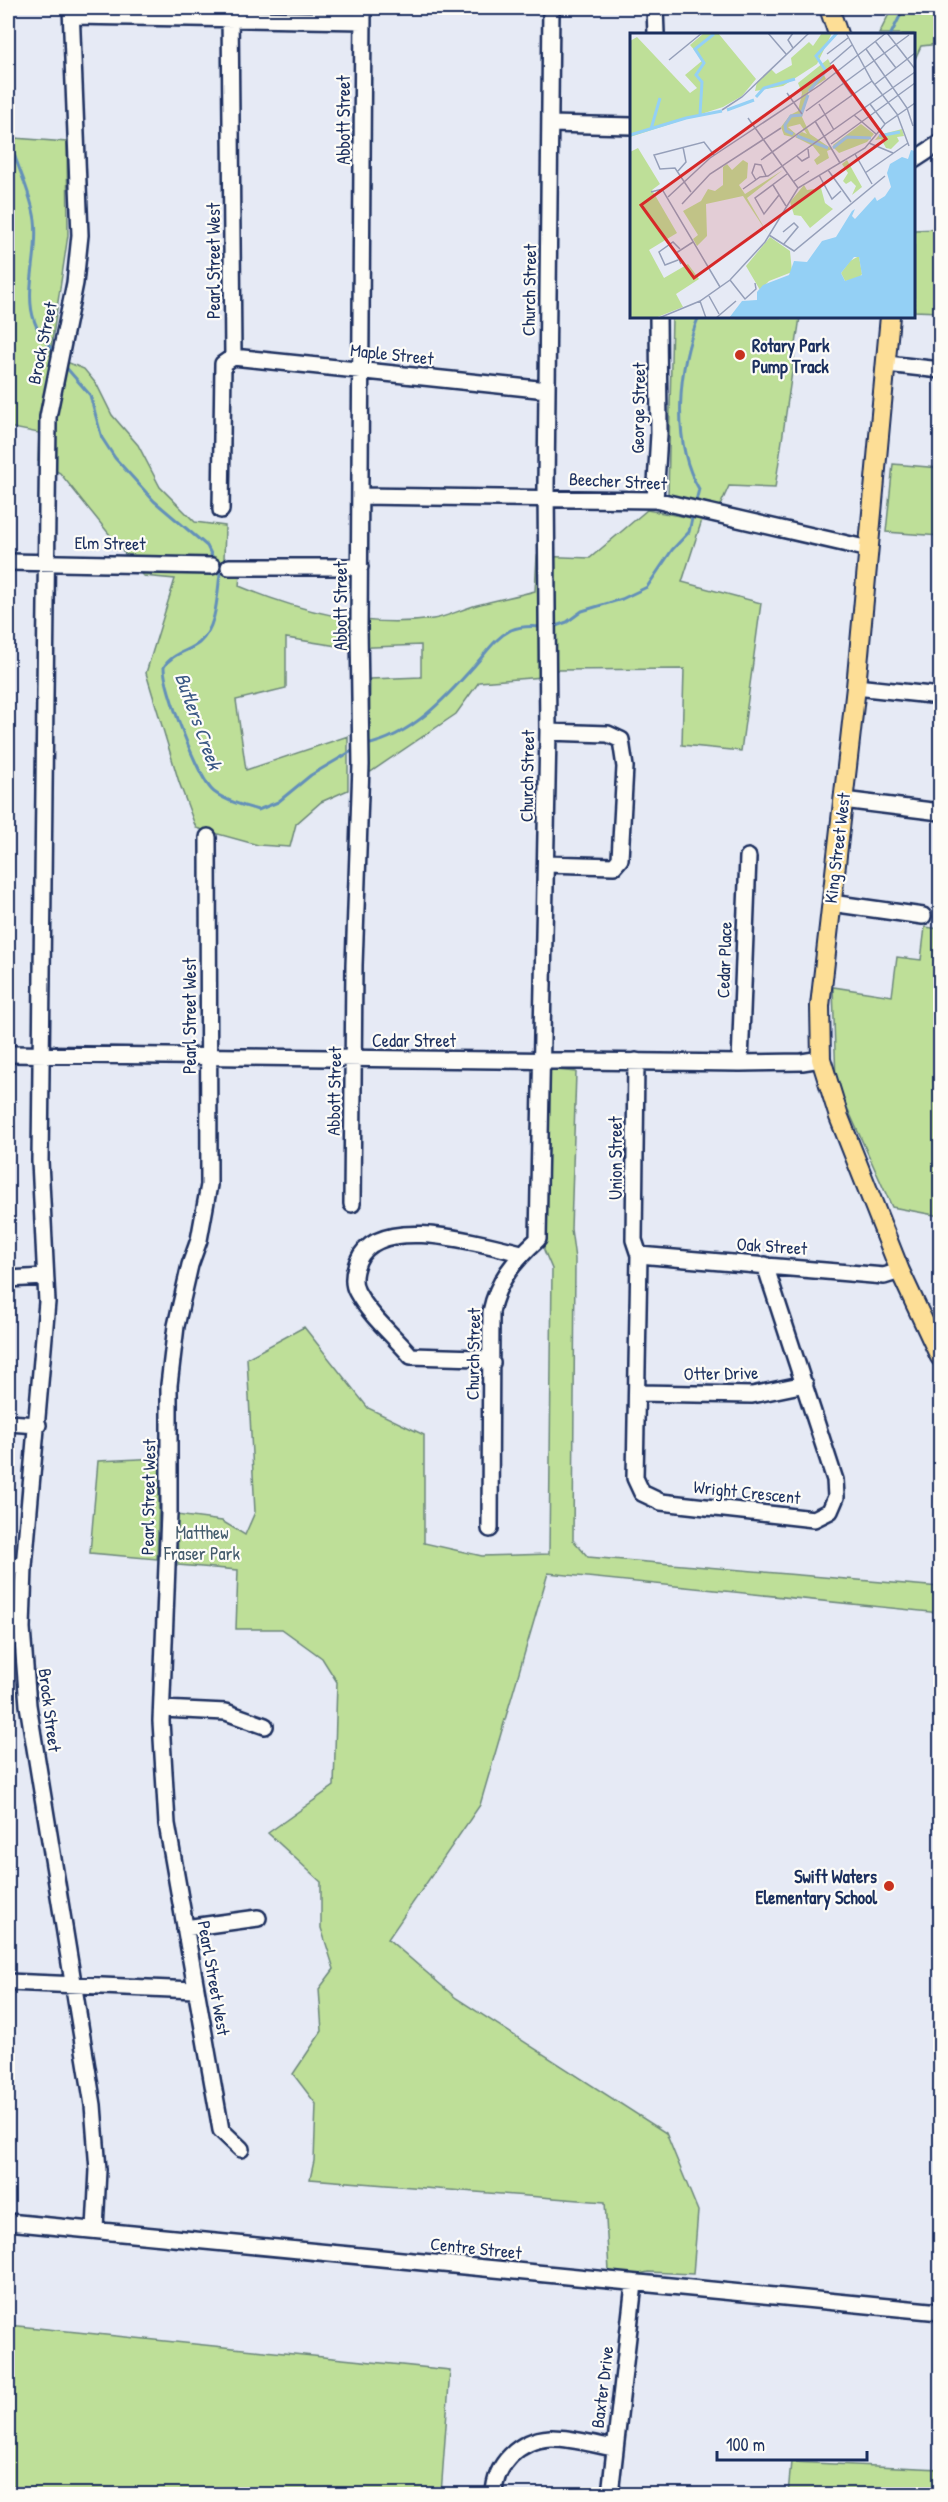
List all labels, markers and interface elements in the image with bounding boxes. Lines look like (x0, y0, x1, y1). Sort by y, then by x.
inset map (630, 33, 915, 318)
street label: Abbott Street (331, 75, 356, 165)
street label: Pearl Street West (201, 202, 226, 319)
street label: Church Street (516, 243, 542, 336)
street label: Brock Street (21, 299, 63, 387)
place label: Rotary Park Pump Track (752, 333, 830, 380)
street label: Maple Street (349, 337, 436, 371)
marker: Rotary Park Pump Track (733, 348, 747, 362)
street label: George Street (625, 361, 651, 454)
street label: Beecher Street (568, 466, 668, 496)
street label: Elm Street (74, 530, 147, 556)
street label: Abbott Street (328, 561, 353, 651)
water label: Butlers Creek (169, 669, 230, 775)
street label: Church Street (514, 729, 540, 822)
street label: King Street West (818, 791, 856, 905)
street label: Cedar Place (710, 921, 738, 999)
street label: Pearl Street West (177, 957, 202, 1074)
street label: Cedar Street (372, 1028, 457, 1053)
street label: Abbott Street (321, 1045, 347, 1136)
street label: Union Street (603, 1115, 628, 1200)
street label: Oak Street (736, 1231, 809, 1261)
street label: Church Street (460, 1307, 486, 1400)
street label: Otter Drive (684, 1360, 758, 1386)
street label: Pearl Street West (134, 1438, 162, 1555)
street label: Wright Crescent (692, 1474, 802, 1510)
park label: Matthew Fraser Park (163, 1520, 241, 1566)
street label: Brock Street (32, 1667, 68, 1754)
place label: Swift Waters Elementary School (756, 1864, 878, 1911)
marker: Swift Waters Elementary School (882, 1879, 896, 1893)
street label: Pearl Street West (192, 1919, 237, 2038)
street label: Centre Street (429, 2231, 524, 2265)
street label: Baxter Drive (585, 2345, 619, 2429)
scale bar (717, 2424, 867, 2462)
text: 100 m (726, 2432, 765, 2457)

